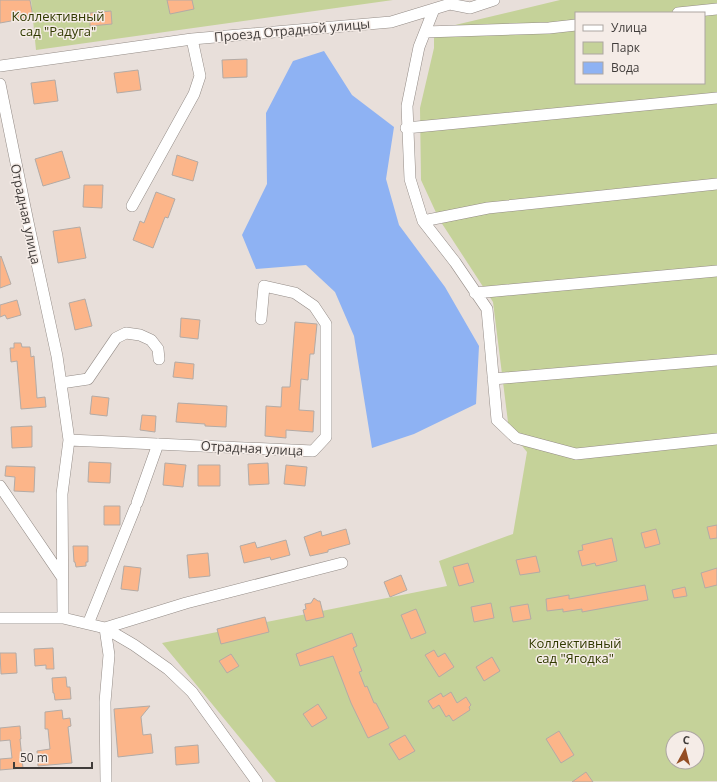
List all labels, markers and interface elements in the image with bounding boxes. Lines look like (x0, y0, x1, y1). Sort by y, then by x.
park label: Коллективный сад "Радуга" (12, 7, 104, 40)
legend (575, 12, 705, 84)
street label: Проезд Отрадной улицы (213, 14, 371, 46)
text: Улица (611, 19, 647, 36)
text: Парк (611, 39, 641, 56)
text: Вода (611, 59, 640, 76)
street label: Отрадная улица (7, 162, 45, 266)
street label: Отрадная улица (200, 436, 304, 460)
park label: Коллективный сад "Ягодка" (529, 634, 621, 667)
north arrow (665, 730, 705, 770)
text: С (682, 732, 691, 747)
scale bar (14, 744, 92, 770)
text: 50 m (20, 749, 48, 766)

